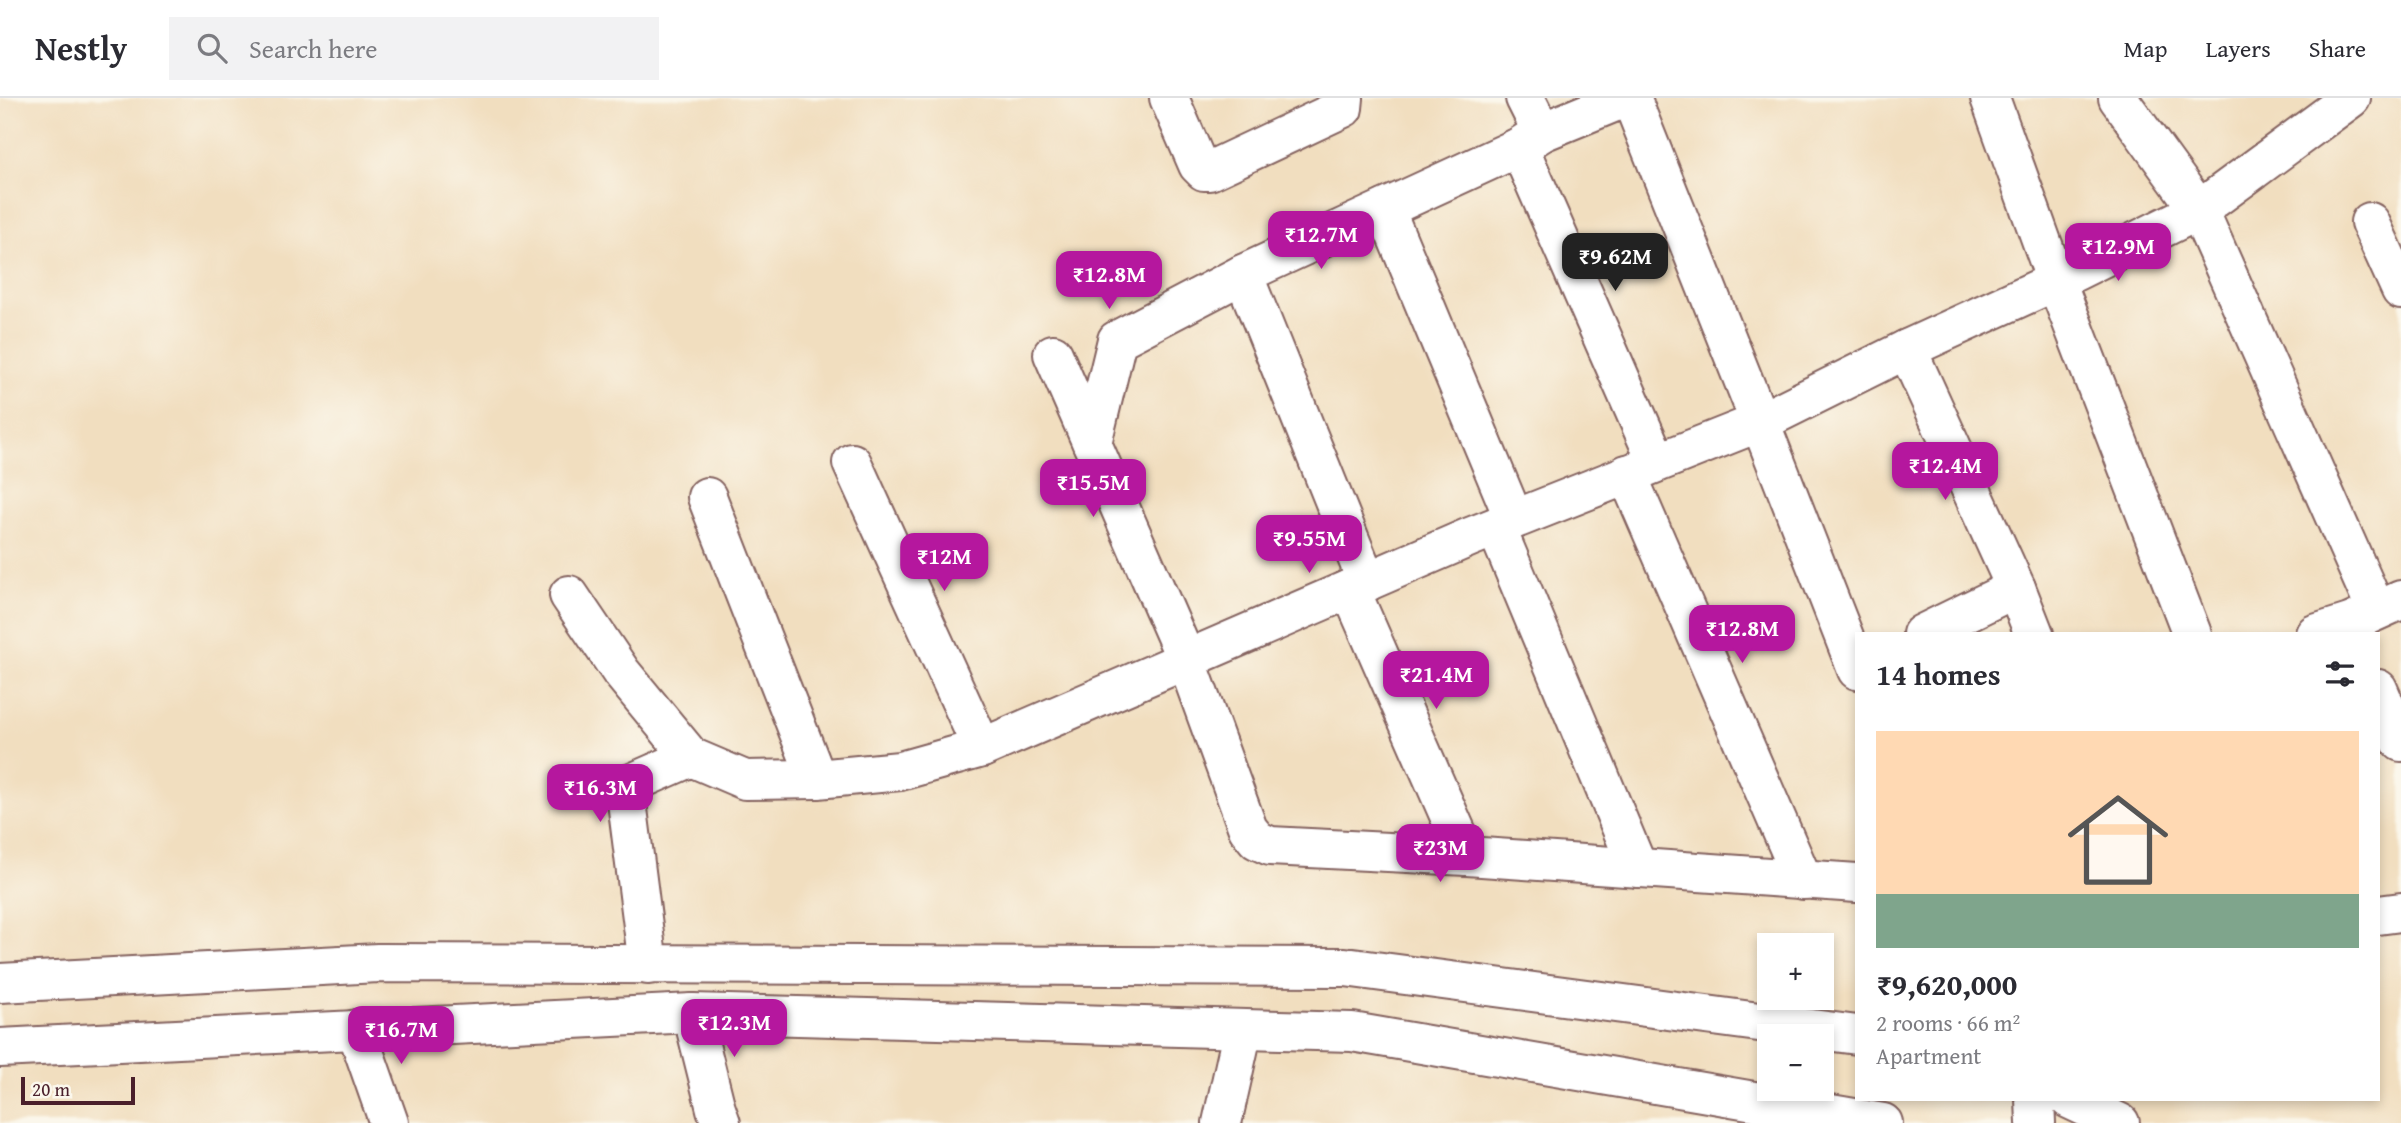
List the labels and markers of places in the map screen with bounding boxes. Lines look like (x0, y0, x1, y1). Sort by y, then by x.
pin: ₹12.7M (1264, 212, 1378, 271)
pin: ₹12.9M (2061, 223, 2175, 283)
pin: ₹9.62M (1558, 234, 1672, 293)
pin: ₹12.8M (1052, 252, 1166, 311)
pin: ₹12.4M (1888, 442, 2002, 502)
pin: ₹15.5M (1036, 460, 1150, 519)
pin: ₹9.55M (1252, 516, 1366, 575)
pin: ₹12M (903, 533, 985, 593)
pin: ₹12.8M (1685, 606, 1799, 665)
pin: ₹21.4M (1379, 652, 1493, 711)
pin: ₹16.3M (543, 764, 657, 824)
pin: ₹23M (1399, 824, 1481, 884)
pin: ₹12.3M (677, 1000, 791, 1059)
pin: ₹16.7M (344, 1006, 458, 1066)

